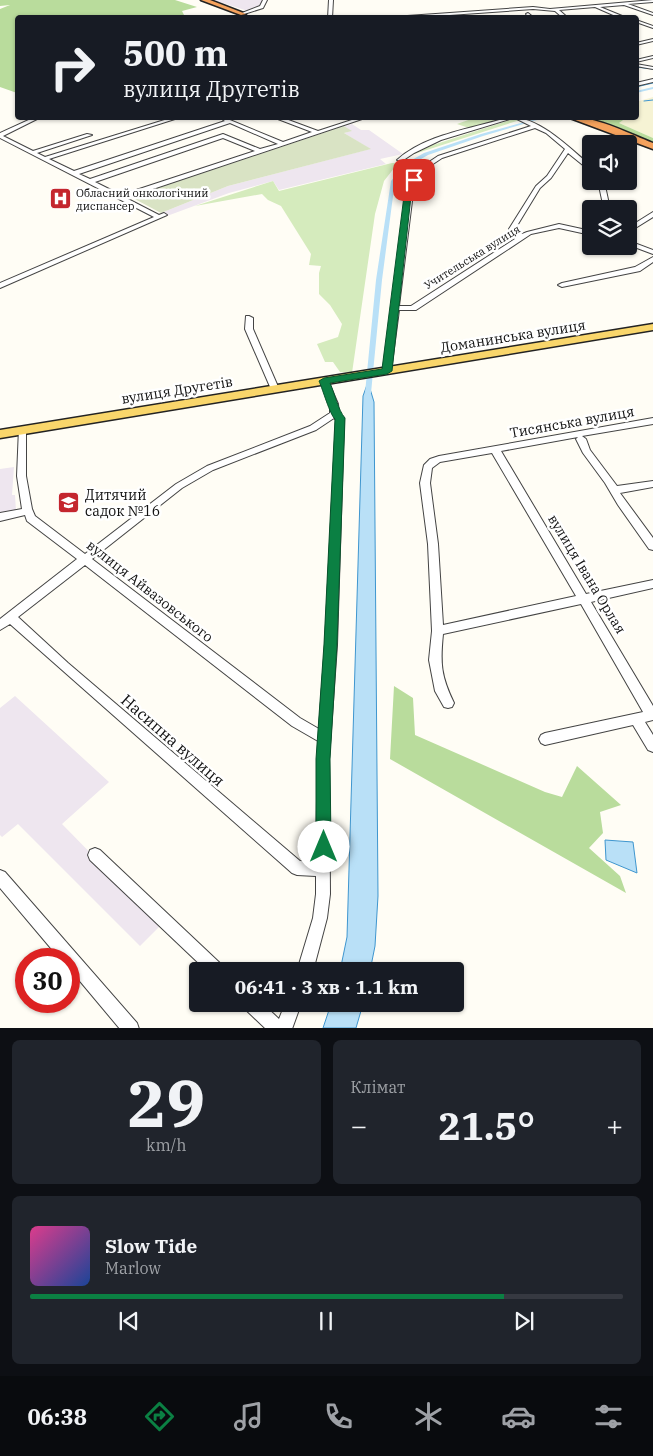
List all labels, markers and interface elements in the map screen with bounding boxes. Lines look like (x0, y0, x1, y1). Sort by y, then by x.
text: 500 m (123, 30, 228, 76)
icon: right (40, 35, 105, 100)
text: вулиця Другетів (123, 74, 300, 103)
map controls (582, 135, 637, 255)
button: sound (582, 135, 637, 190)
pin (393, 159, 435, 201)
icon: arrive (400, 166, 428, 194)
place label: Обласний онкологічний диспансер (76, 186, 209, 213)
hospital icon: Обласний онкологічний диспансер (48, 187, 72, 211)
button: layers (582, 200, 637, 255)
street label: Учительська вулиця (421, 222, 523, 292)
street label: Доманинська вулиця (439, 316, 587, 356)
street label: вулиця Другетів (120, 372, 234, 408)
street label: Тисянська вулиця (508, 402, 636, 442)
place label: Дитячий садок №16 (85, 486, 160, 520)
school or university icon: Дитячий садок №16 (57, 491, 81, 515)
street label: вулиця Івана Орлая (544, 511, 630, 637)
street label: вулиця Айвазовського (83, 536, 217, 646)
street label: Насипна вулиця (117, 690, 229, 790)
position arrow (297, 820, 349, 872)
speed limit sign: 30 (15, 948, 80, 1013)
text: 06:41 · 3 хв · 1.1 km (235, 975, 418, 999)
text: 29 (127, 1060, 205, 1145)
text: Клімат (351, 1077, 405, 1097)
text: 21.5° (438, 1101, 535, 1150)
text: − (351, 1107, 367, 1144)
text: + (606, 1107, 623, 1144)
text: km/h (146, 1135, 186, 1155)
text: Slow Tide (105, 1234, 197, 1258)
text: Marlow (105, 1258, 161, 1278)
icon: previous (115, 1307, 143, 1335)
icon: pause (312, 1307, 340, 1335)
icon: next (510, 1307, 538, 1335)
icon: directions (142, 1399, 177, 1434)
icon: music (231, 1399, 266, 1434)
icon: phone (321, 1399, 356, 1434)
icon: climate (411, 1399, 446, 1434)
icon: car (501, 1399, 536, 1434)
icon: filters (591, 1399, 626, 1434)
text: 06:38 (27, 1402, 87, 1431)

